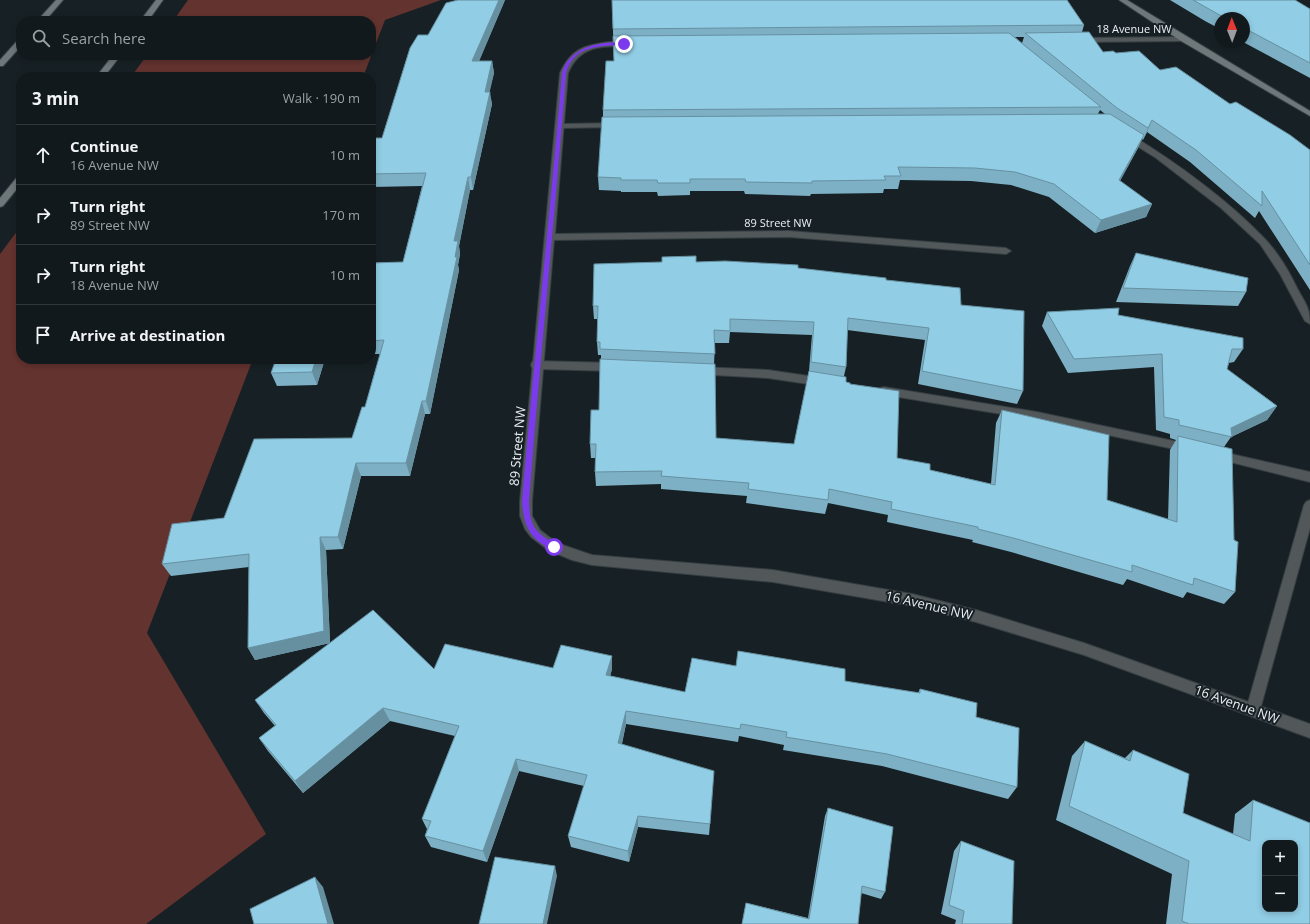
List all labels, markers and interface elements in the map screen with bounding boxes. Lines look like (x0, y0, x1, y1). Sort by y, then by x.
north arrow (1214, 12, 1250, 48)
search box (16, 16, 376, 60)
street label: 18 Avenue NW (1096, 21, 1172, 36)
icon: search (30, 27, 52, 49)
text: Search here (62, 28, 146, 48)
route end (615, 35, 633, 53)
text: 3 min (32, 87, 79, 110)
text: Walk · 190 m (283, 89, 360, 107)
text: Continue (70, 136, 138, 156)
icon: ahead (32, 144, 54, 166)
text: 10 m (330, 146, 360, 164)
text: 16 Avenue NW (70, 156, 159, 174)
text: Turn right (70, 196, 145, 216)
icon: right (32, 204, 54, 226)
text: 170 m (322, 206, 360, 224)
street label: 89 Street NW (744, 215, 812, 230)
text: 89 Street NW (70, 216, 150, 234)
text: Turn right (70, 256, 145, 276)
icon: right (32, 264, 54, 286)
text: 10 m (330, 266, 360, 284)
text: 18 Avenue NW (70, 276, 159, 294)
icon: arrive (32, 324, 54, 346)
text: Arrive at destination (70, 325, 225, 345)
street label: 89 Street NW (505, 406, 529, 486)
route start (545, 538, 563, 556)
street label: 16 Avenue NW (884, 586, 974, 624)
street label: 16 Avenue NW (1192, 680, 1282, 728)
map controls (1262, 840, 1298, 912)
button: + (1262, 840, 1298, 876)
button: − (1262, 876, 1298, 912)

